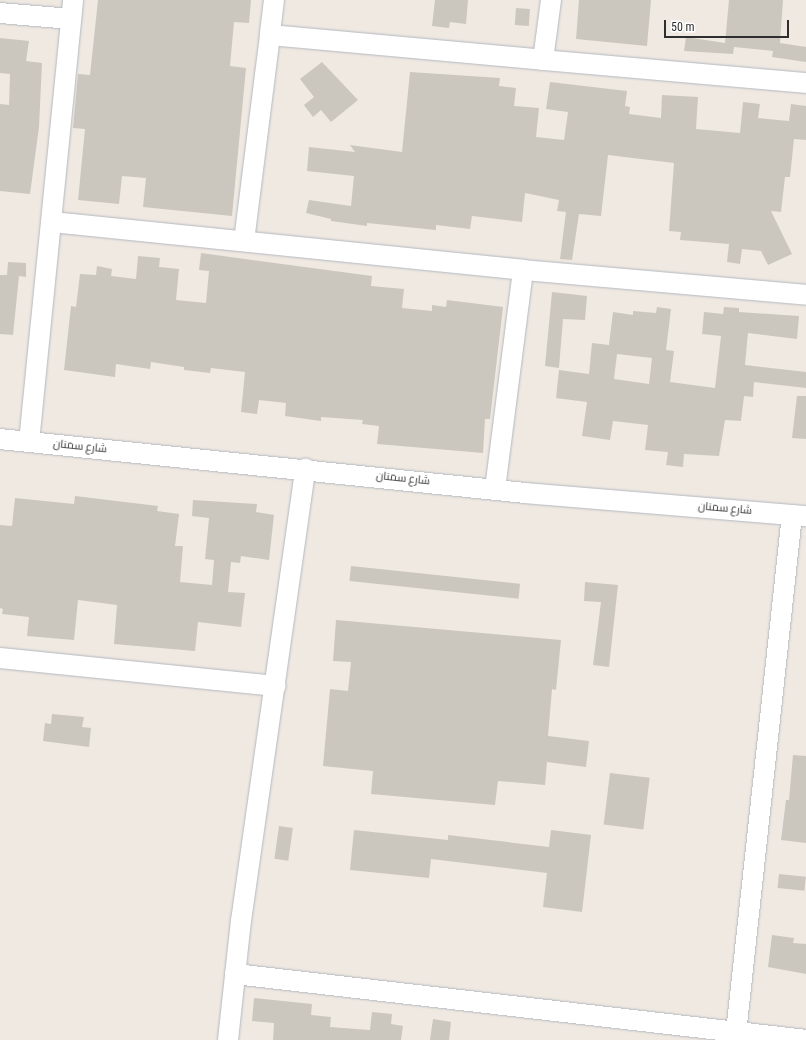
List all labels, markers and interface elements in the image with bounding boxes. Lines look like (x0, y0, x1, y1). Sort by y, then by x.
scale bar (666, 12, 791, 38)
text: 50 m (671, 20, 695, 34)
street label: شارع سمنان (52, 438, 108, 456)
street label: شارع سمنان (375, 470, 431, 488)
street label: شارع سمنان (697, 500, 753, 518)

